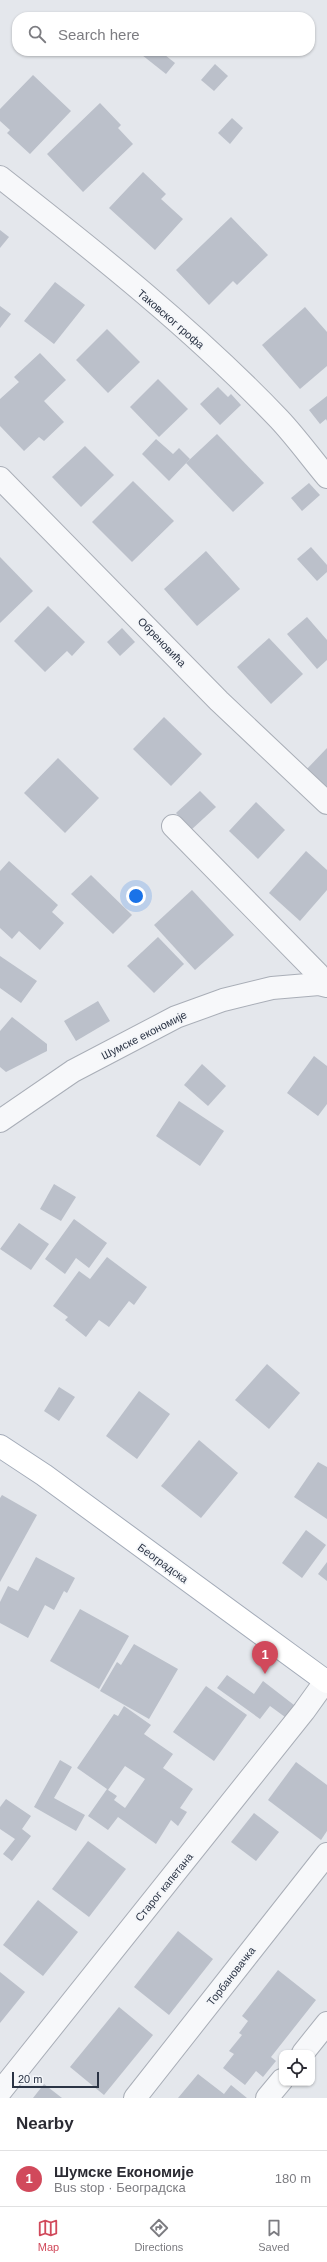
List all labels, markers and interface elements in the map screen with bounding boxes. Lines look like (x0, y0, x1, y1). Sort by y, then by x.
search box (12, 12, 315, 56)
icon: search (26, 23, 48, 45)
text: Search here (58, 26, 140, 43)
street label: Таковског грофа (135, 287, 207, 352)
street label: Обреновића (136, 615, 189, 670)
your location (126, 886, 146, 906)
street label: Шумске економије (99, 1008, 189, 1062)
street label: Београдска (136, 1541, 191, 1586)
pin: 1 (252, 1641, 278, 1674)
street label: Старог капетана (133, 1850, 196, 1924)
street label: Торбановачка (204, 1944, 258, 2008)
map controls (279, 2050, 315, 2086)
button: locate (279, 2050, 315, 2086)
scale bar (12, 2070, 99, 2089)
text: 20 m (18, 2073, 42, 2085)
text: Nearby (16, 2114, 74, 2133)
text: Шумске Економије (54, 2163, 194, 2180)
text: 1 (25, 2171, 33, 2186)
text: 180 m (275, 2171, 311, 2186)
text: Bus stop · Београдска (54, 2180, 186, 2195)
tab: Map (37, 2217, 59, 2253)
tab: Directions (134, 2217, 183, 2253)
tab: Saved (258, 2217, 289, 2253)

